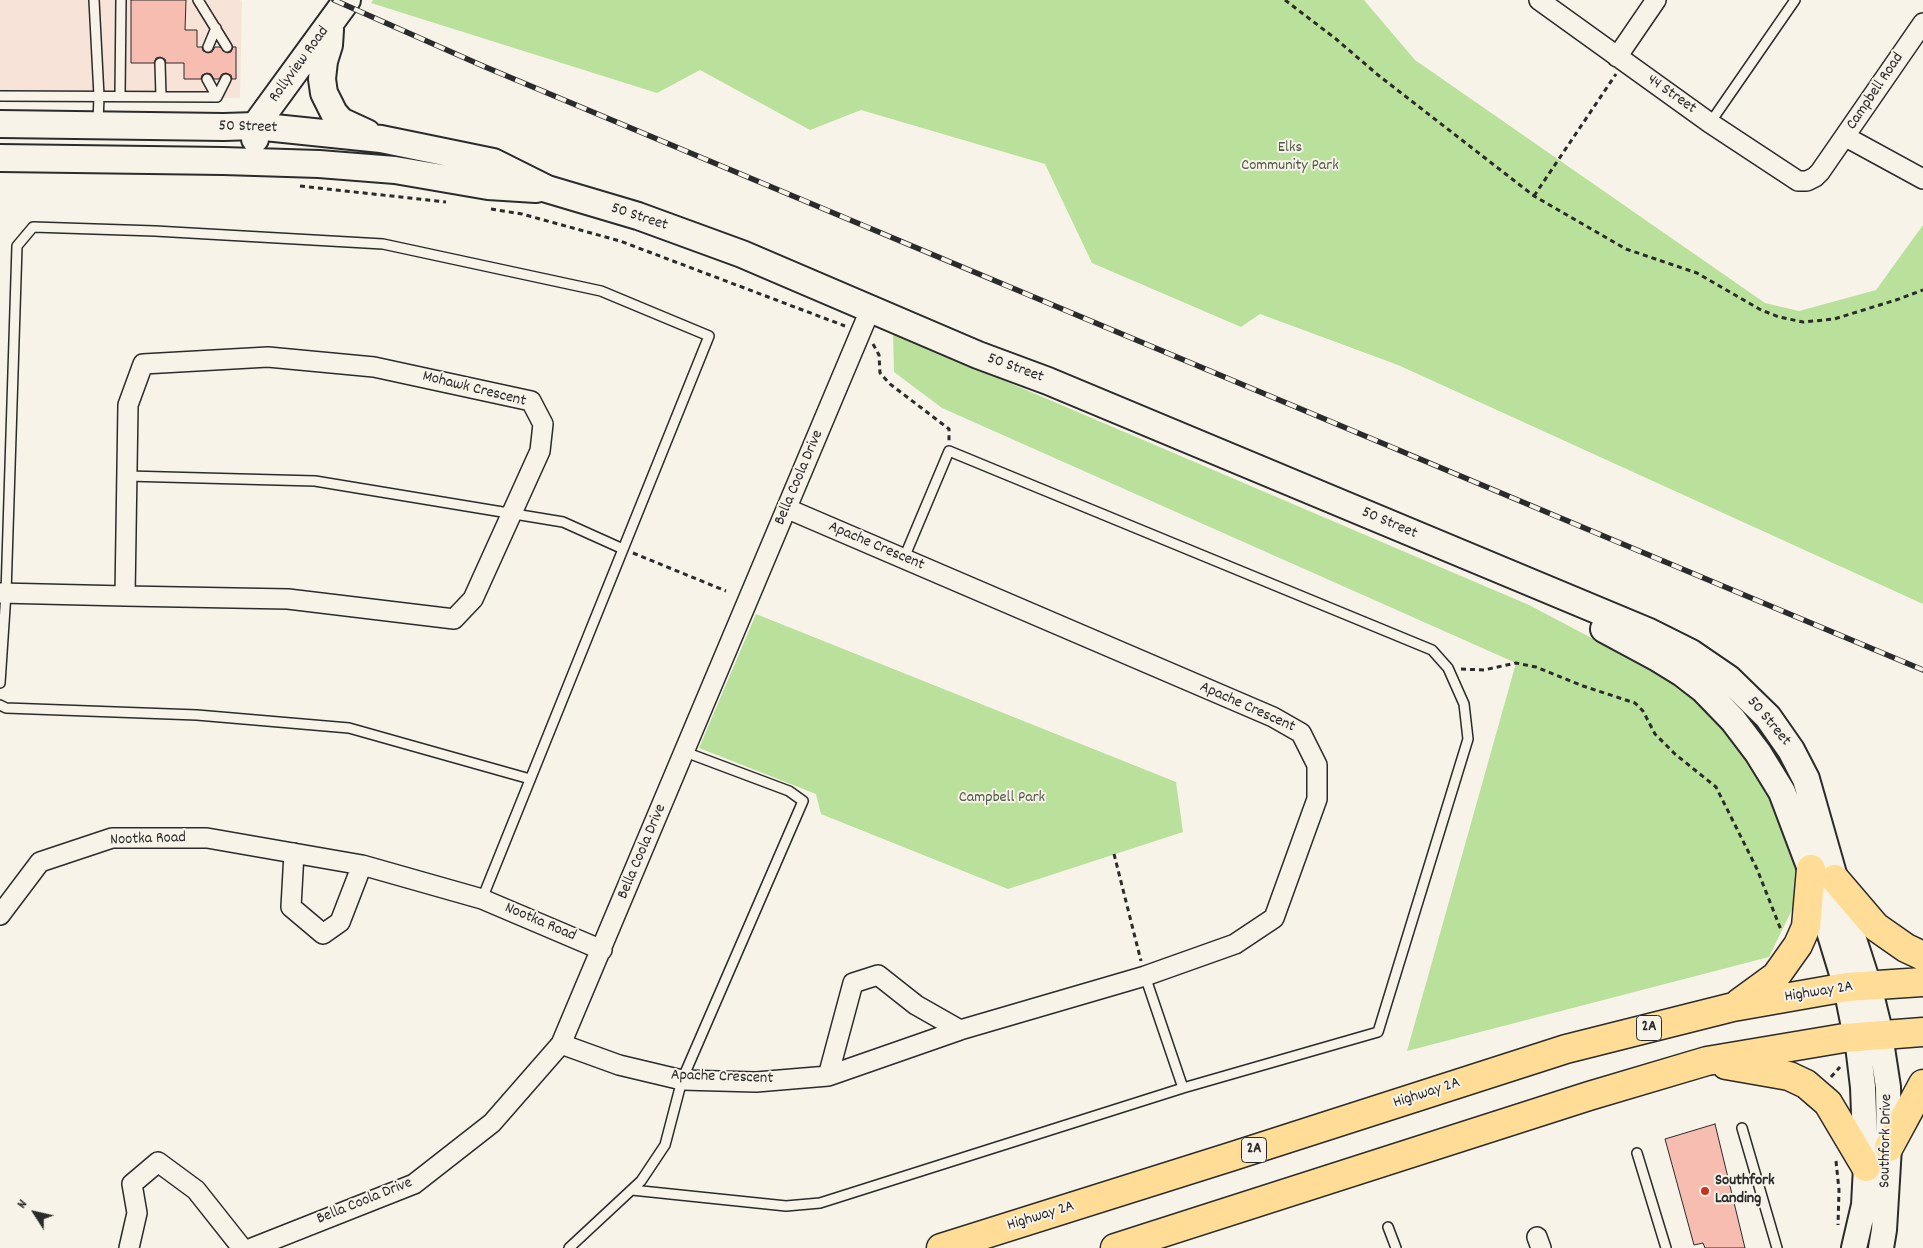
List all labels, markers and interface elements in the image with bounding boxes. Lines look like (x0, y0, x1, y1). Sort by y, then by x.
street label: Rollyview Road (266, 23, 334, 107)
street label: Campbell Road (1843, 50, 1909, 134)
street label: 44 Street (1643, 71, 1699, 119)
street label: 50 Street (218, 117, 278, 139)
park label: Elks Community Park (1241, 139, 1339, 177)
street label: 50 Street (608, 200, 670, 236)
street label: 50 Street (984, 350, 1046, 388)
street label: Mohawk Crescent (420, 368, 528, 412)
street label: Bella Coola Drive (771, 428, 829, 528)
street label: 50 Street (1358, 504, 1420, 544)
street label: Apache Crescent (825, 518, 927, 576)
street label: Apache Crescent (1196, 678, 1298, 738)
street label: 50 Street (1742, 693, 1794, 751)
park label: Campbell Park (959, 789, 1045, 809)
street label: Bella Coola Drive (614, 802, 672, 902)
street label: Nootka Road (110, 829, 186, 851)
street label: Nootka Road (501, 899, 579, 947)
street label: Highway 2A (1783, 978, 1855, 1008)
road number: 2A (1636, 1016, 1662, 1040)
street label: Apache Crescent (670, 1067, 774, 1089)
street label: Highway 2A (1391, 1074, 1463, 1114)
street label: Southfork Drive (1877, 1094, 1897, 1188)
road number: 2A (1242, 1138, 1266, 1162)
place label: Southfork Landing (1715, 1172, 1775, 1210)
street label: Bella Coola Drive (314, 1174, 416, 1230)
marker: Southfork Landing (1699, 1185, 1711, 1197)
north arrow (10, 1188, 60, 1238)
text: N (13, 1196, 33, 1213)
street label: Highway 2A (1005, 1198, 1077, 1236)

